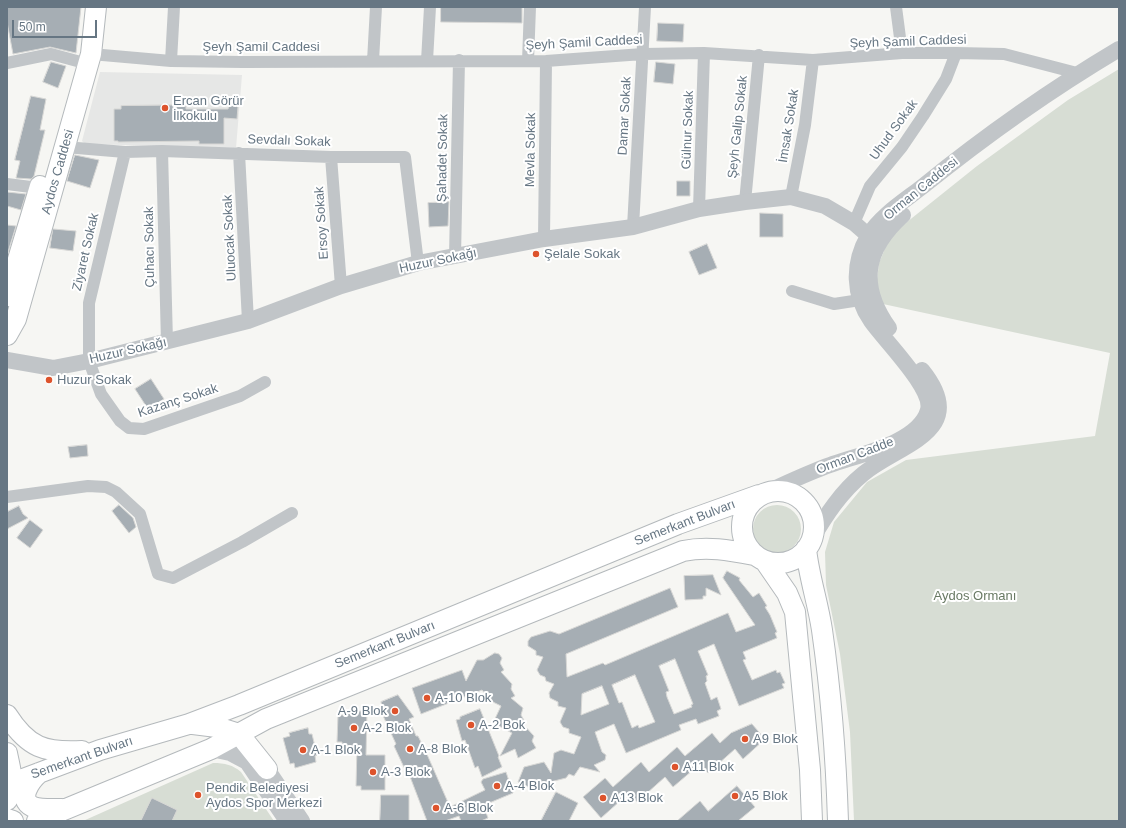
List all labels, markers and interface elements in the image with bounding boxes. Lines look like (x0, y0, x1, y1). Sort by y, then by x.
scale bar (14, 12, 99, 38)
text: 50 m (19, 20, 46, 34)
street label: Şeyh Şamil Caddesi (525, 32, 643, 54)
street label: Şeyh Şamil Caddesi (849, 32, 967, 52)
street label: Şeyh Şamil Caddesi (202, 39, 320, 55)
street label: Şeyh Galip Sokak (725, 75, 751, 179)
street label: Damar Sokak (615, 76, 635, 156)
street label: İmsak Sokak (775, 88, 803, 164)
street label: Gülnur Sokak (679, 90, 697, 170)
place label: Ercan Görür İlkokulu (173, 93, 244, 124)
street label: Uhud Sokak (867, 97, 921, 163)
marker: Ercan Görür İlkokulu (160, 103, 170, 113)
street label: Mevla Sokak (523, 113, 539, 187)
street label: Şahadet Sokak (434, 114, 452, 202)
street label: Aydos Caddesi (38, 128, 78, 216)
street label: Sevdalı Sokak (247, 132, 331, 150)
street label: Orman Caddesi (881, 154, 961, 224)
street label: Ersoy Sokak (312, 186, 332, 260)
street label: Uluocak Sokak (220, 194, 240, 282)
street label: Çuhacı Sokak (141, 206, 159, 288)
street label: Ziyaret Sokak (69, 212, 103, 292)
street label: Huzur Sokağı (398, 245, 478, 277)
place label: Şelale Sokak (544, 246, 620, 262)
marker: Şelale Sokak (531, 249, 541, 259)
street label: Huzur Sokağı (88, 335, 168, 367)
place label: Huzur Sokak (57, 372, 131, 388)
marker: Huzur Sokak (44, 375, 54, 385)
street label: Kazanç Sokak (136, 381, 220, 421)
street label: Orman Cadde (814, 434, 896, 478)
street label: Semerkant Bulvarı (632, 497, 738, 549)
park label: Aydos Ormanı (934, 588, 1016, 604)
street label: Semerkant Bulvarı (333, 618, 437, 672)
place label: A-10 Blok (435, 690, 491, 706)
marker: A-10 Blok (422, 693, 432, 703)
place label: A-9 Blok (338, 703, 387, 719)
marker: A-9 Blok (390, 706, 400, 716)
place label: A-2 Bok (479, 717, 525, 733)
place label: A-2 Blok (362, 720, 411, 736)
marker: A-2 Bok (466, 720, 476, 730)
marker: A-2 Blok (349, 723, 359, 733)
place label: A9 Blok (753, 731, 798, 747)
street label: Semerkant Bulvarı (29, 733, 135, 783)
marker: A9 Blok (740, 734, 750, 744)
place label: A-8 Blok (418, 741, 467, 757)
place label: A-1 Blok (311, 742, 360, 758)
marker: A-8 Blok (405, 744, 415, 754)
marker: A-1 Blok (298, 745, 308, 755)
place label: A11 Blok (683, 759, 734, 775)
marker: A11 Blok (670, 762, 680, 772)
place label: A-3 Blok (381, 764, 430, 780)
marker: A-3 Blok (368, 767, 378, 777)
place label: A-4 Blok (505, 778, 554, 794)
place label: Pendik Belediyesi Aydos Spor Merkezi (206, 780, 322, 811)
marker: A-4 Blok (492, 781, 502, 791)
place label: A5 Blok (743, 788, 788, 804)
marker: Pendik Belediyesi Aydos Spor Merkezi (193, 790, 203, 800)
place label: A13 Blok (611, 790, 663, 806)
marker: A5 Blok (730, 791, 740, 801)
marker: A13 Blok (598, 793, 608, 803)
place label: A-6 Blok (444, 800, 493, 816)
marker: A-6 Blok (431, 803, 441, 813)

